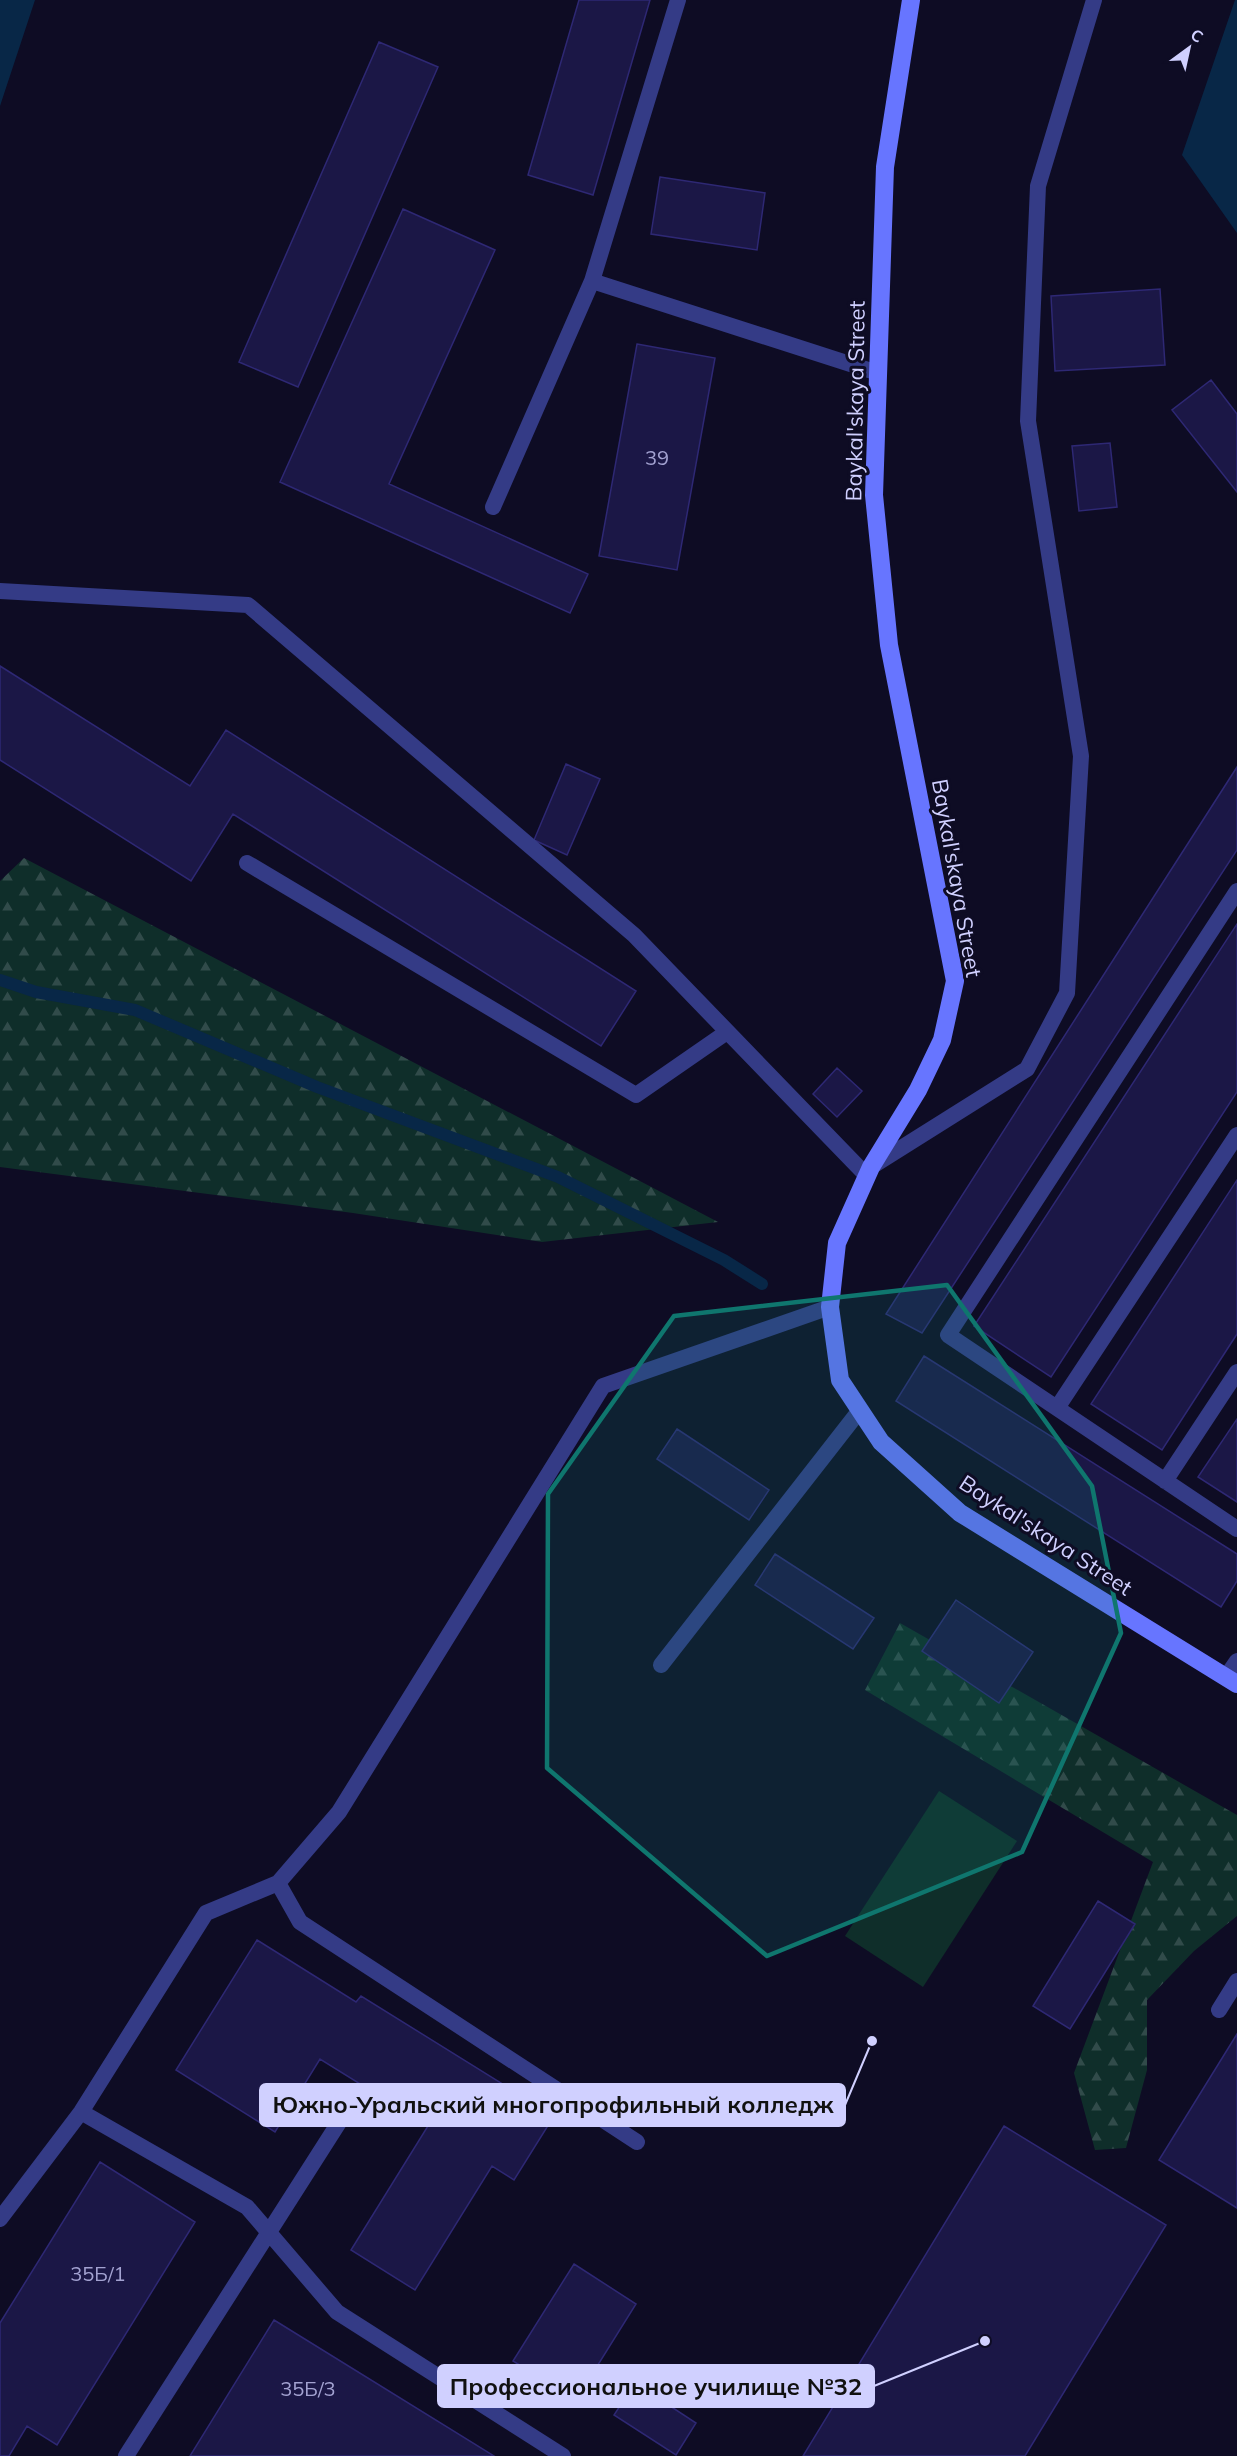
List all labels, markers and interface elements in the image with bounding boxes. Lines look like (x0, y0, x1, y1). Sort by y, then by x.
north arrow (1159, 18, 1219, 78)
text: С (1187, 24, 1207, 47)
street label: Baykal'skaya Street (839, 300, 871, 502)
house number: 39 (645, 445, 669, 470)
street label: Baykal'skaya Street (926, 777, 988, 980)
street label: Baykal'skaya Street (954, 1469, 1138, 1602)
callout: Южно-Уральский многопрофильный колледж (260, 2084, 845, 2126)
text: Южно-Уральский многопрофильный колледж (272, 2089, 834, 2119)
house number: 35Б/1 (70, 2261, 126, 2286)
callout: Профессиональное училище №32 (438, 2365, 874, 2407)
text: Профессиональное училище №32 (450, 2371, 862, 2401)
house number: 35Б/3 (280, 2376, 336, 2401)

